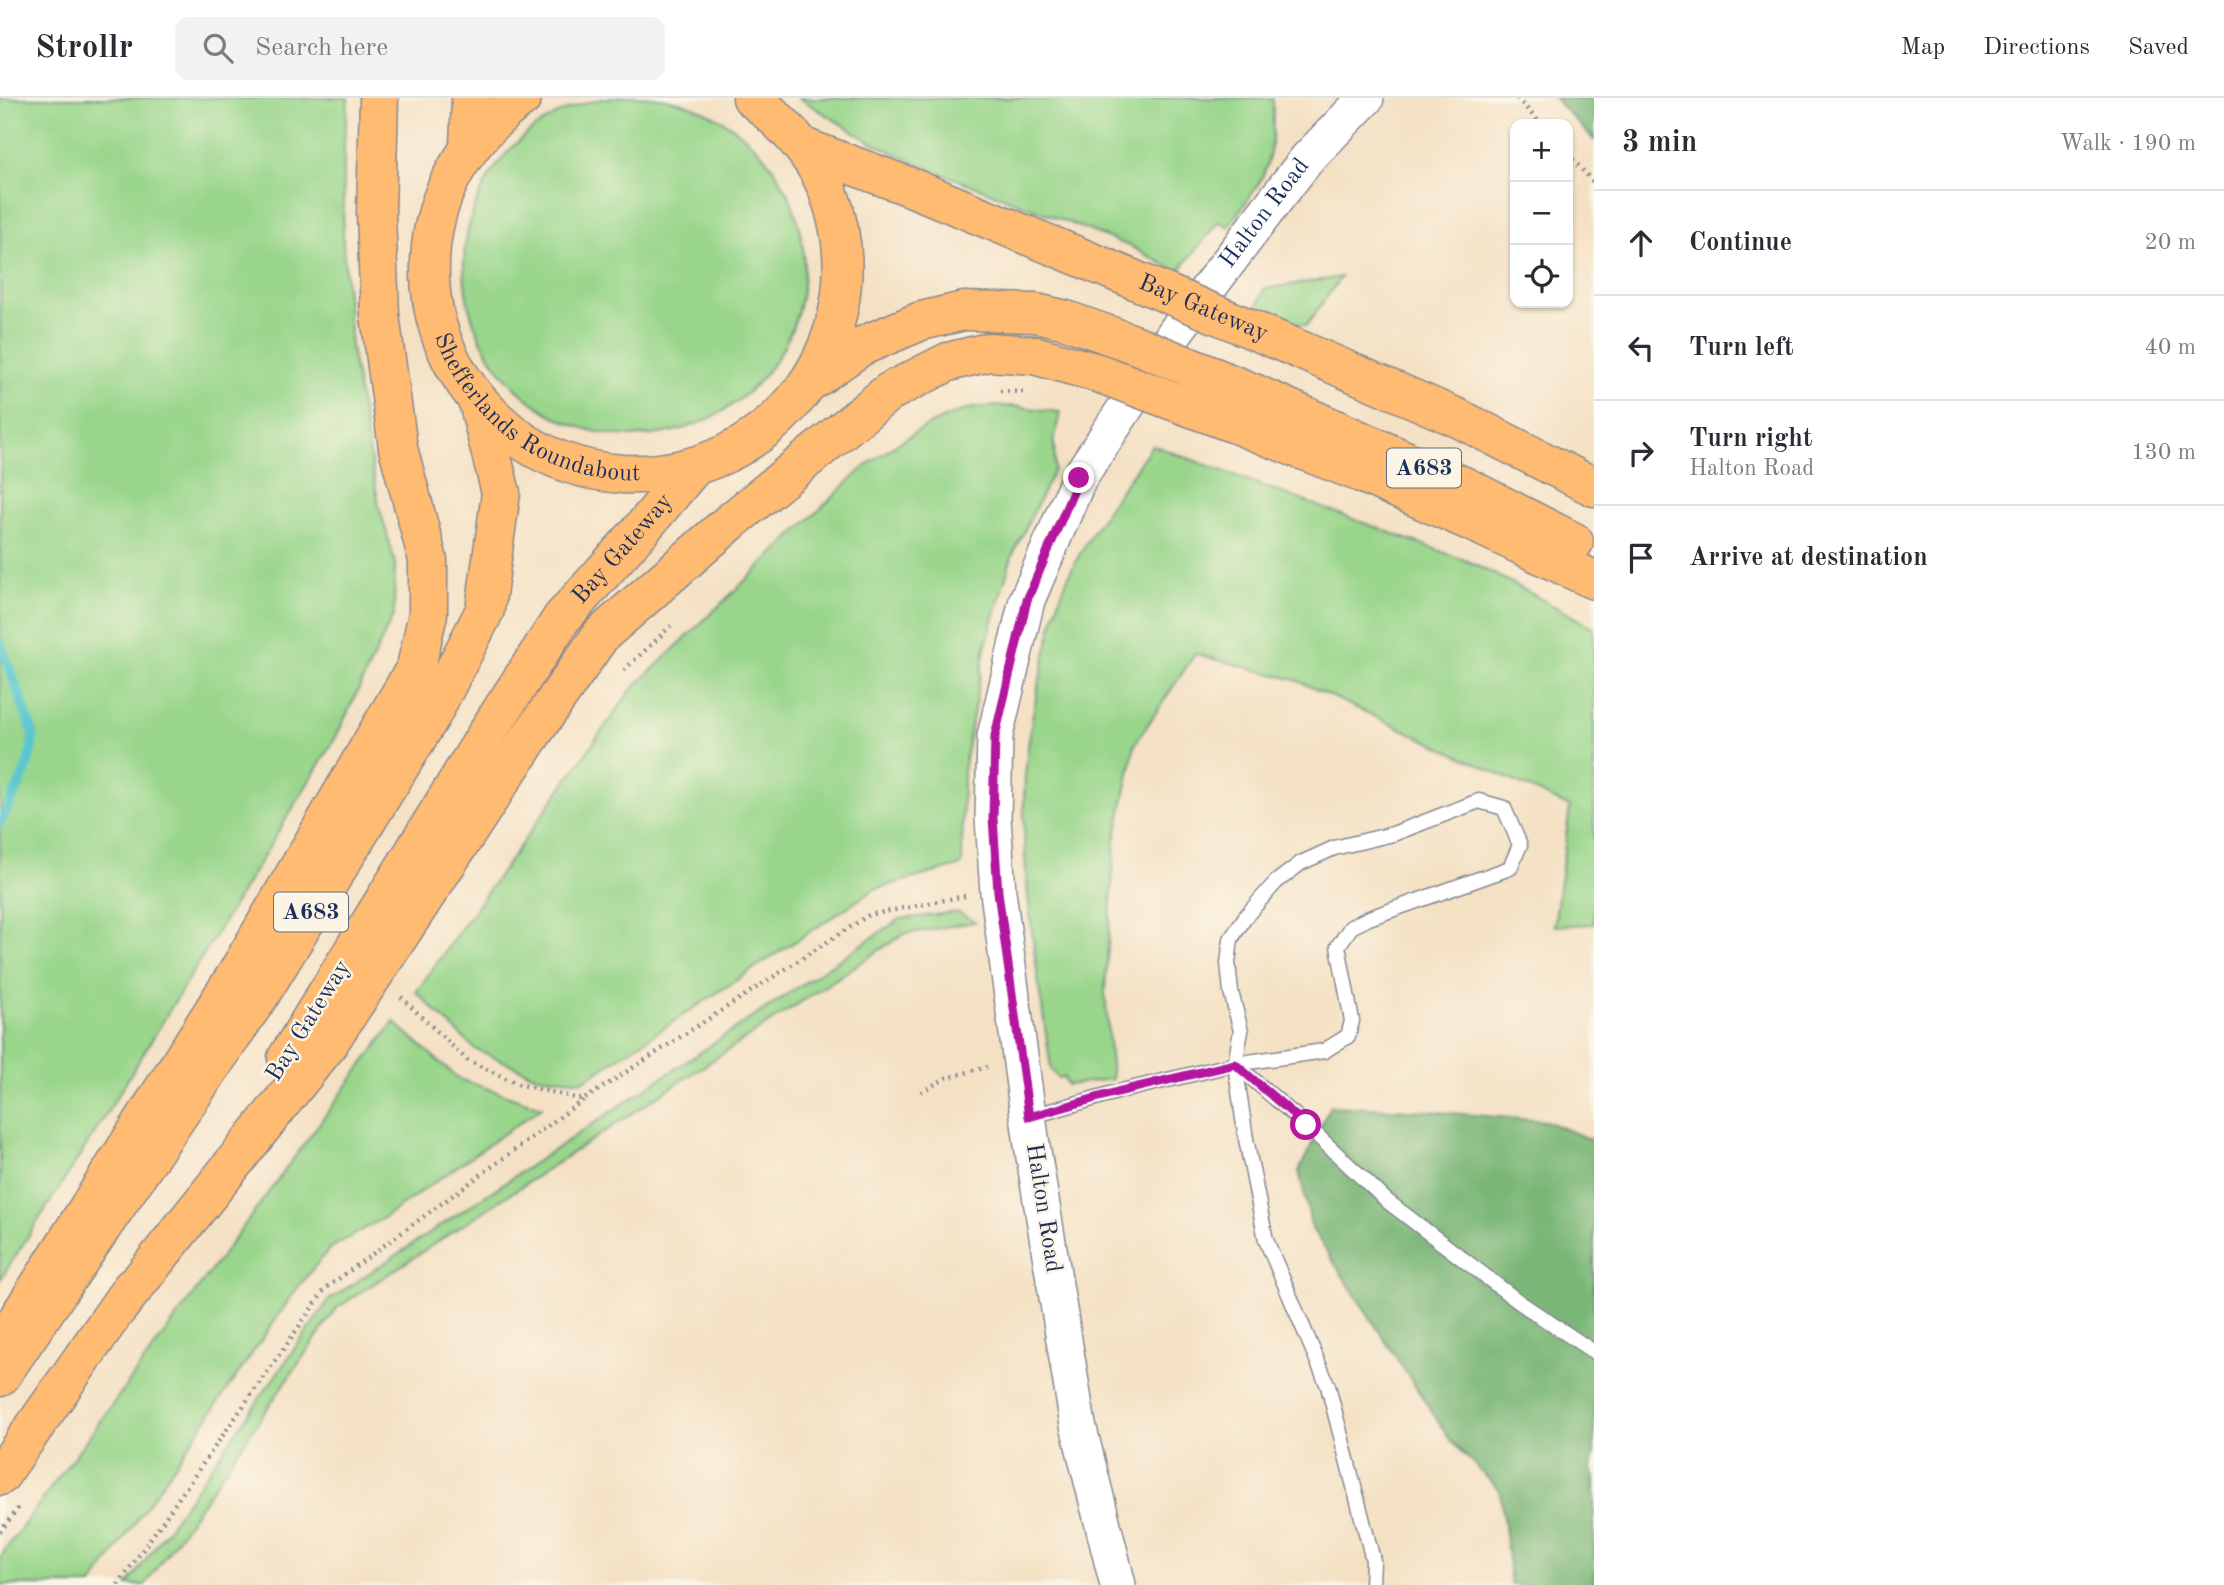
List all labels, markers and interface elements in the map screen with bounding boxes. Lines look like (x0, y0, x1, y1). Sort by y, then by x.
search box (175, 17, 665, 80)
icon: search (199, 29, 237, 67)
text: Strollr (35, 32, 133, 65)
text: Search here (255, 35, 388, 61)
text: Map (1901, 36, 1945, 60)
text: Directions (1983, 36, 2090, 60)
text: Saved (2128, 36, 2189, 60)
map controls (1510, 119, 1573, 308)
button: + (1510, 119, 1573, 182)
text: 3 min (1622, 128, 1697, 158)
text: Walk · 190 m (2060, 132, 2196, 155)
street label: Halton Road (1216, 154, 1314, 273)
button: − (1510, 182, 1573, 245)
icon: ahead (1622, 224, 1660, 262)
text: Continue (1689, 230, 1792, 256)
text: 20 m (2145, 231, 2196, 254)
button: locate (1510, 245, 1573, 308)
street label: Bay Gateway (1135, 271, 1272, 347)
icon: left (1622, 329, 1660, 367)
street label: Shefferlands Roundabout (429, 330, 640, 486)
text: Turn left (1689, 335, 1794, 361)
text: 40 m (2145, 336, 2196, 359)
text: Turn right (1689, 426, 1812, 452)
icon: right (1622, 434, 1660, 472)
text: 130 m (2131, 441, 2196, 464)
road number: A683 (1387, 448, 1461, 488)
text: Halton Road (1689, 457, 1814, 480)
route end (1063, 462, 1094, 493)
street label: Bay Gateway (568, 489, 678, 609)
icon: arrive (1622, 539, 1660, 577)
text: Arrive at destination (1689, 545, 1928, 571)
road number: A683 (274, 892, 348, 932)
street label: Bay Gateway (262, 956, 356, 1086)
route start (1290, 1109, 1321, 1140)
street label: Halton Road (1021, 1142, 1065, 1274)

